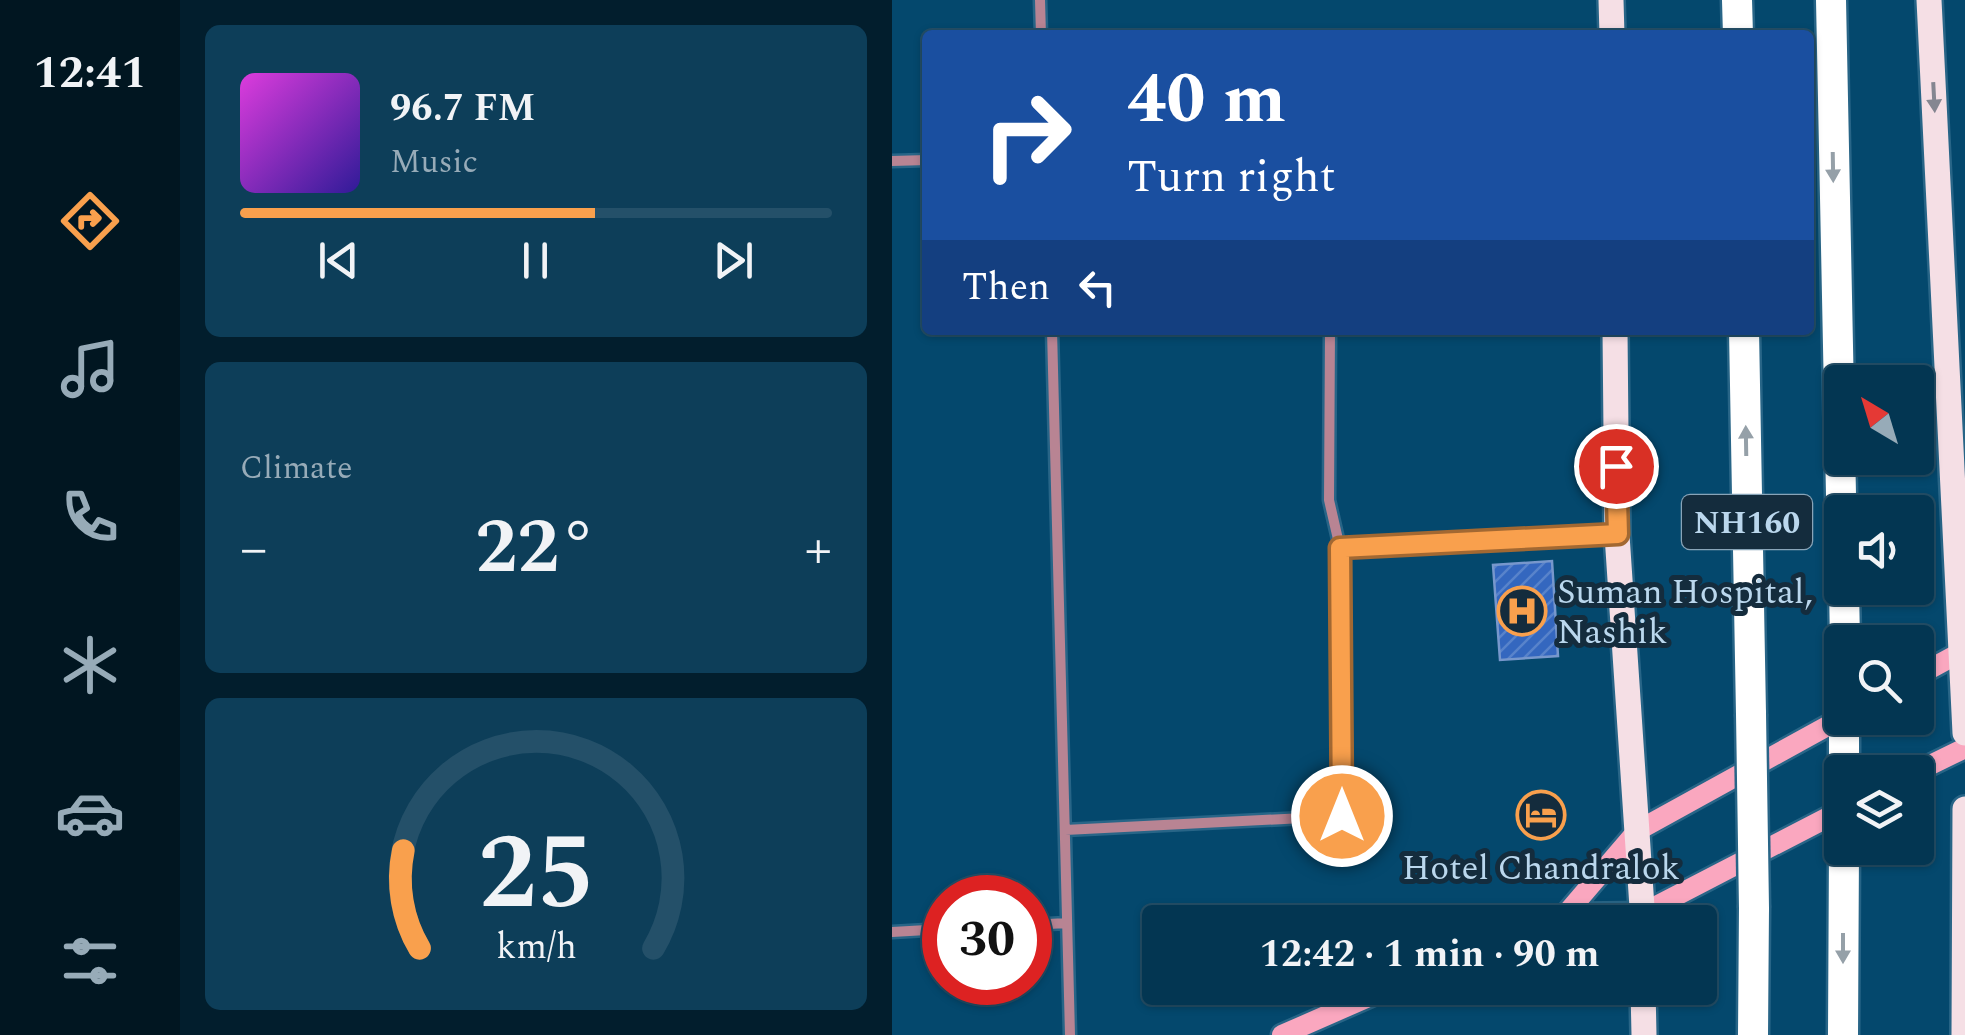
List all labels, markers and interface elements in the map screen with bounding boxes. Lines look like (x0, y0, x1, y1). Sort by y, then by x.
text: 12:41 (33, 39, 147, 108)
text: 40 m (1127, 47, 1286, 153)
icon: right (962, 70, 1092, 200)
text: 96.7 FM (390, 80, 535, 138)
one-way arrow (1926, 82, 1942, 114)
text: Music (390, 138, 478, 187)
text: Turn right (1127, 143, 1336, 212)
one-way arrow (1825, 152, 1841, 184)
icon: directions (55, 186, 125, 256)
icon: previous (311, 233, 366, 288)
icon: pause (508, 233, 563, 288)
icon: next (706, 233, 761, 288)
text: Then (962, 259, 1050, 317)
icon: left (1070, 260, 1125, 315)
icon: music (55, 334, 125, 404)
north arrow (1824, 365, 1934, 475)
map controls (1824, 365, 1934, 865)
pin (1574, 424, 1659, 509)
one-way arrow (1737, 425, 1753, 457)
icon: arrive (1589, 439, 1644, 494)
text: Climate (240, 444, 352, 493)
icon: phone (55, 482, 125, 552)
text: 22° (475, 492, 597, 606)
road number: NH160 (1682, 495, 1812, 549)
button: sound (1824, 495, 1934, 605)
text: − (240, 508, 268, 591)
text: + (804, 508, 832, 591)
place label: Suman Hospital, Nashik (1557, 566, 1813, 659)
hospital icon: Suman Hospital, Nashik (1496, 585, 1548, 637)
button: search (1824, 625, 1934, 735)
icon: climate (55, 630, 125, 700)
button: layers (1824, 755, 1934, 865)
position arrow (1290, 764, 1394, 868)
icon: car (55, 778, 125, 848)
hotel icon: Hotel Chandralok (1515, 789, 1567, 841)
text: 25 (478, 796, 594, 954)
place label: Hotel Chandralok (1402, 842, 1680, 895)
speed limit sign: 30 (922, 875, 1052, 1005)
text: km/h (496, 920, 576, 975)
icon: filters (55, 926, 125, 996)
text: 12:42 · 1 min · 90 m (1260, 926, 1599, 984)
one-way arrow (1835, 932, 1851, 964)

